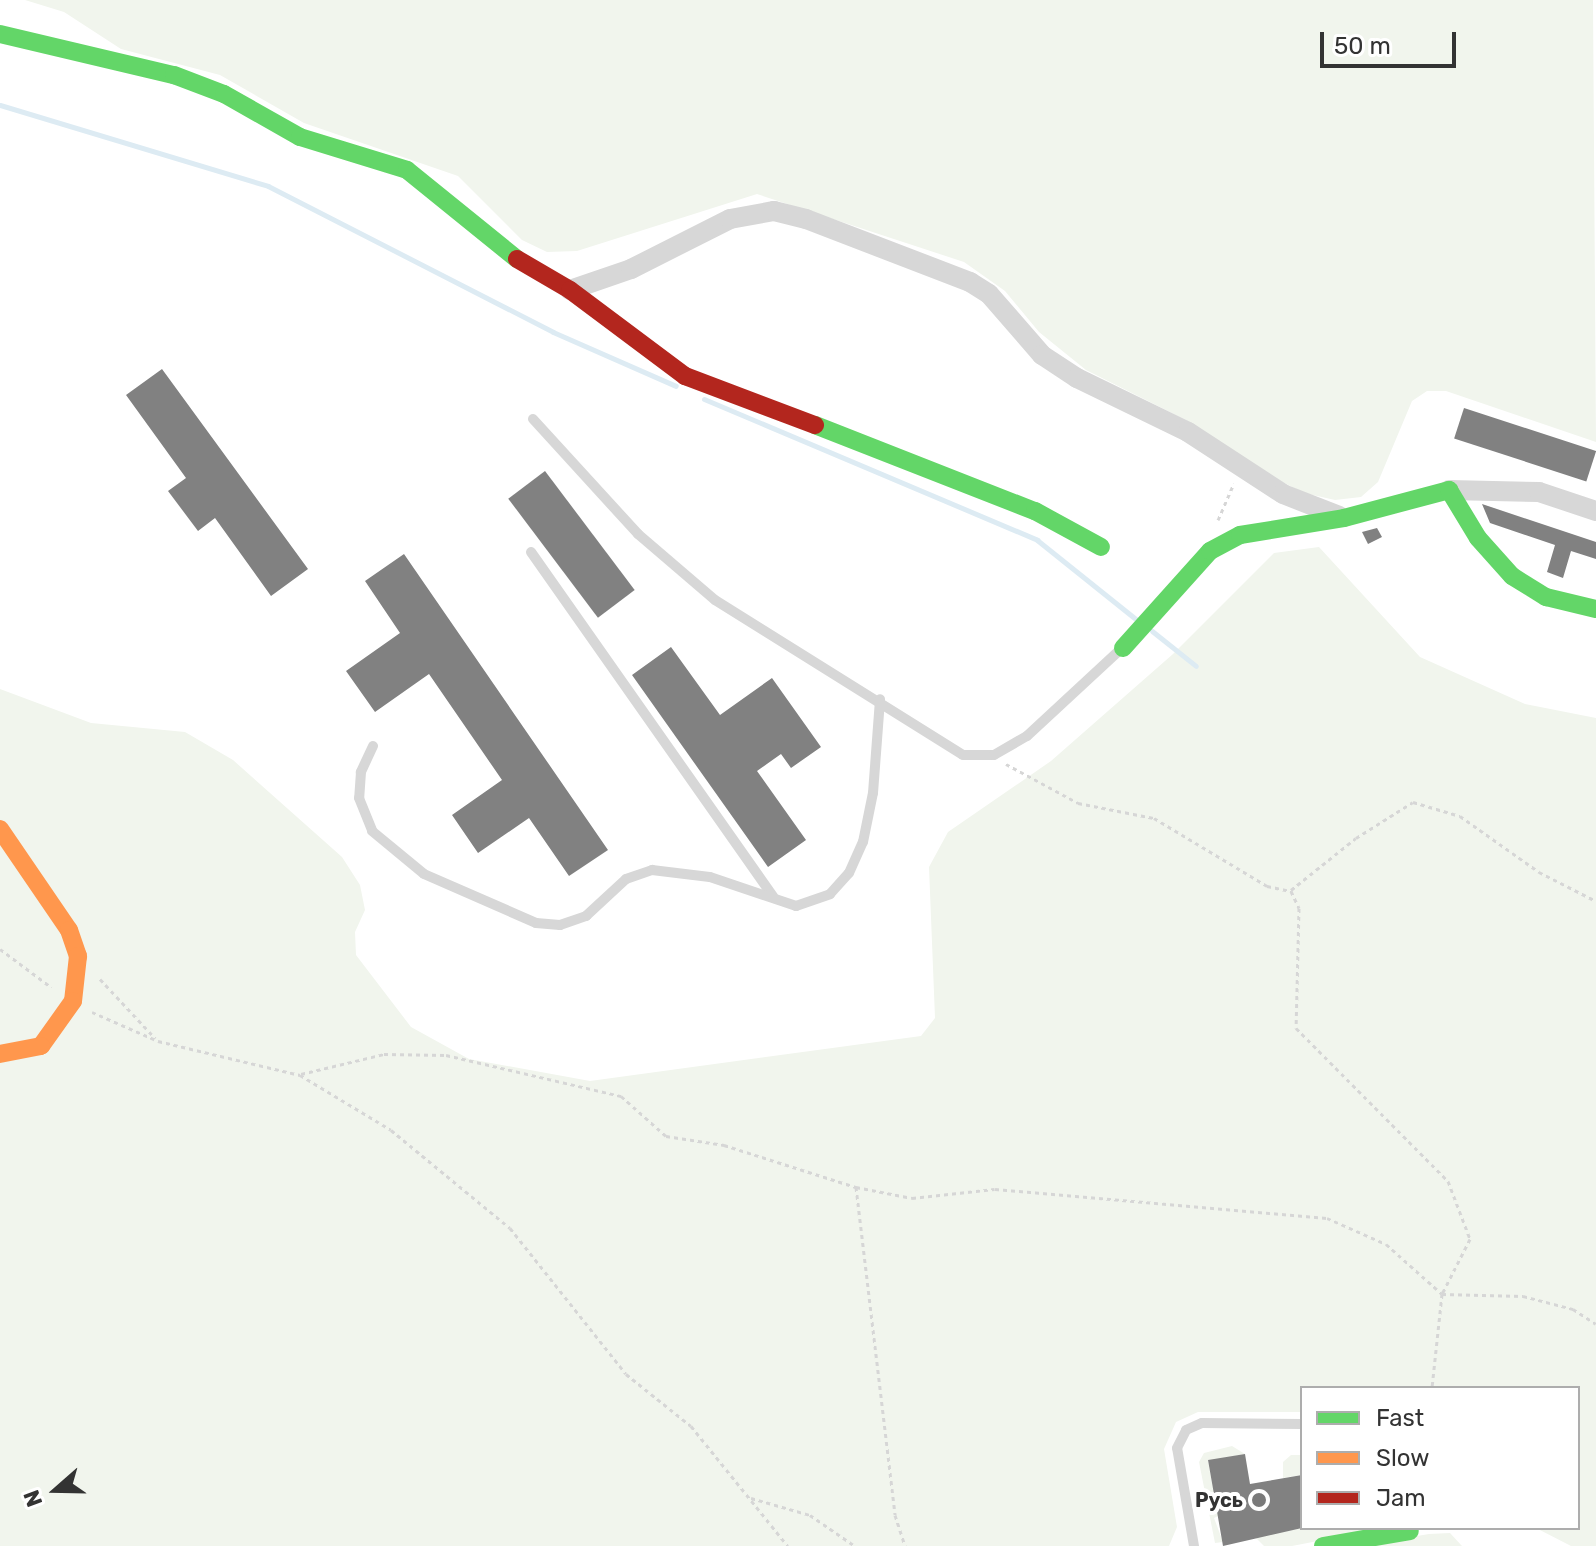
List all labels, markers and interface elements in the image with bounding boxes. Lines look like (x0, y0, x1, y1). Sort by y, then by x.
scale bar (1324, 16, 1460, 66)
text: 50 m (1334, 32, 1391, 60)
legend (1300, 1386, 1580, 1530)
text: Fast (1376, 1404, 1424, 1432)
text: Slow (1376, 1444, 1429, 1472)
north arrow (16, 1450, 96, 1530)
text: Jam (1376, 1484, 1426, 1512)
text: N (18, 1486, 48, 1510)
place label: Русь (1195, 1488, 1243, 1512)
marker: Русь (1250, 1491, 1268, 1509)

